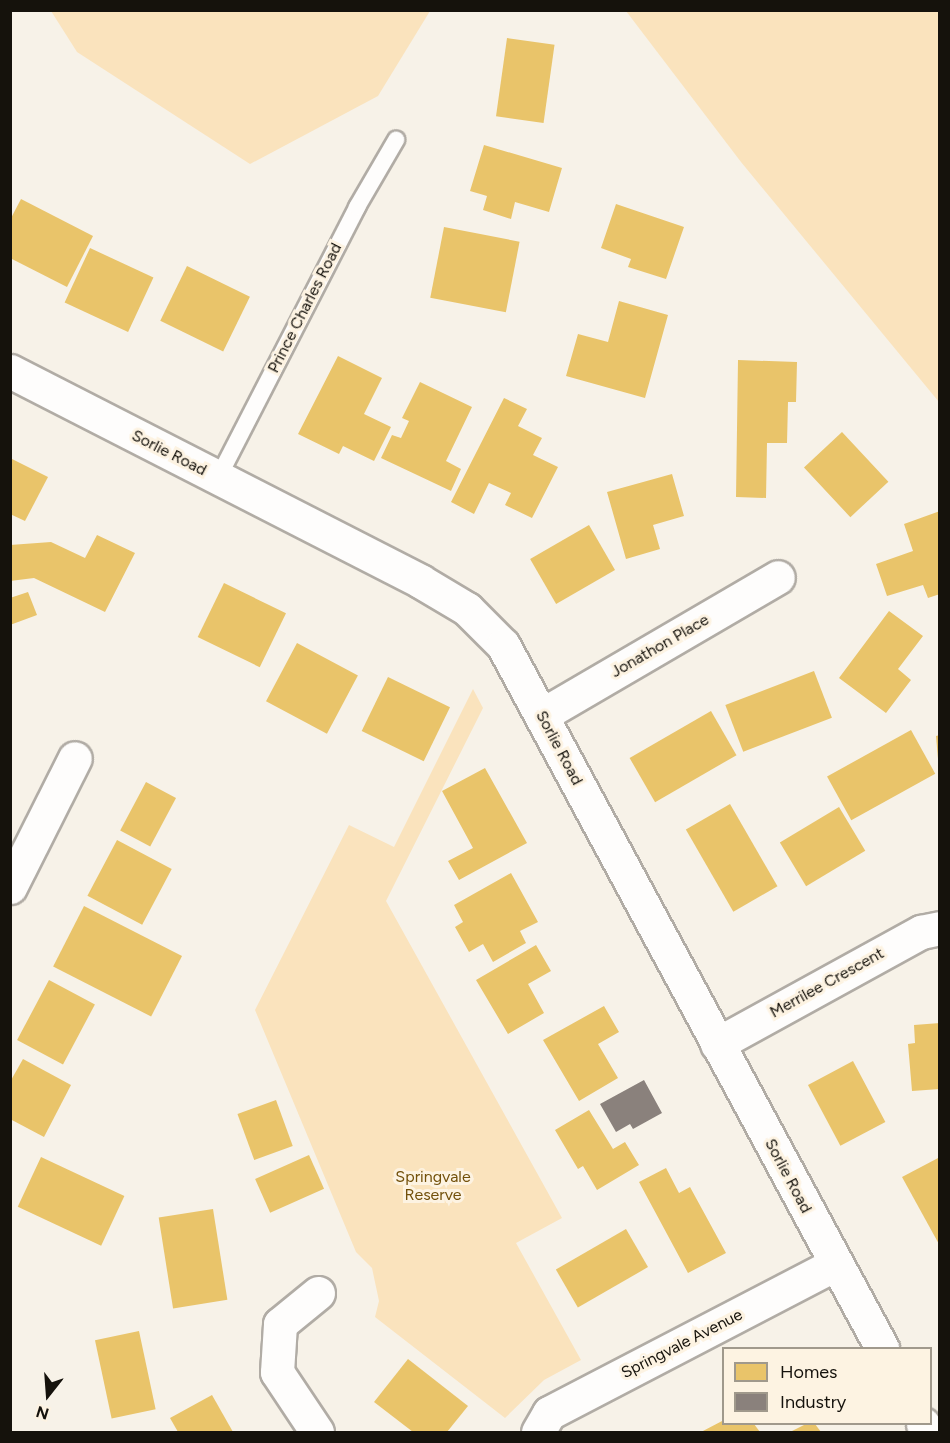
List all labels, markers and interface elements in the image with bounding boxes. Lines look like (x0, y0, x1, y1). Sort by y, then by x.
street label: Prince Charles Road (264, 240, 346, 376)
street label: Sorlie Road (128, 426, 210, 480)
street label: Jonathon Place (608, 610, 712, 682)
street label: Sorlie Road (531, 708, 587, 788)
street label: Merrilee Crescent (767, 944, 887, 1022)
street label: Sorlie Road (760, 1136, 816, 1216)
park label: Springvale Reserve (395, 1167, 471, 1205)
street label: Springvale Avenue (618, 1305, 746, 1383)
legend (722, 1347, 932, 1425)
text: Homes (780, 1361, 838, 1383)
north arrow (18, 1365, 78, 1425)
text: Industry (780, 1391, 846, 1413)
text: N (34, 1402, 51, 1424)

